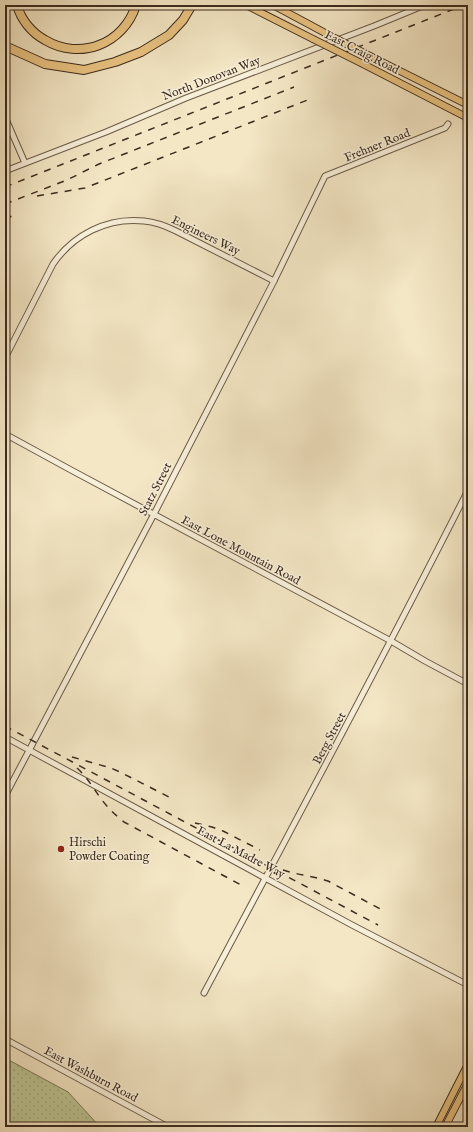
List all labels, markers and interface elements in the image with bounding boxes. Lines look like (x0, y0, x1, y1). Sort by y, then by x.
street label: East Craig Road (322, 27, 402, 78)
street label: North Donovan Way (160, 53, 262, 104)
street label: Frehner Road (342, 125, 413, 165)
street label: Engineers Way (169, 212, 243, 259)
street label: Statz Street (136, 460, 175, 518)
street label: East Lone Mountain Road (179, 513, 303, 589)
street label: Berg Street (309, 710, 349, 767)
street label: East La Madre Way (194, 823, 288, 882)
place label: Hirschi Powder Coating (69, 835, 150, 864)
marker: Hirschi Powder Coating (56, 844, 66, 854)
street label: East Washburn Road (41, 1043, 141, 1106)

